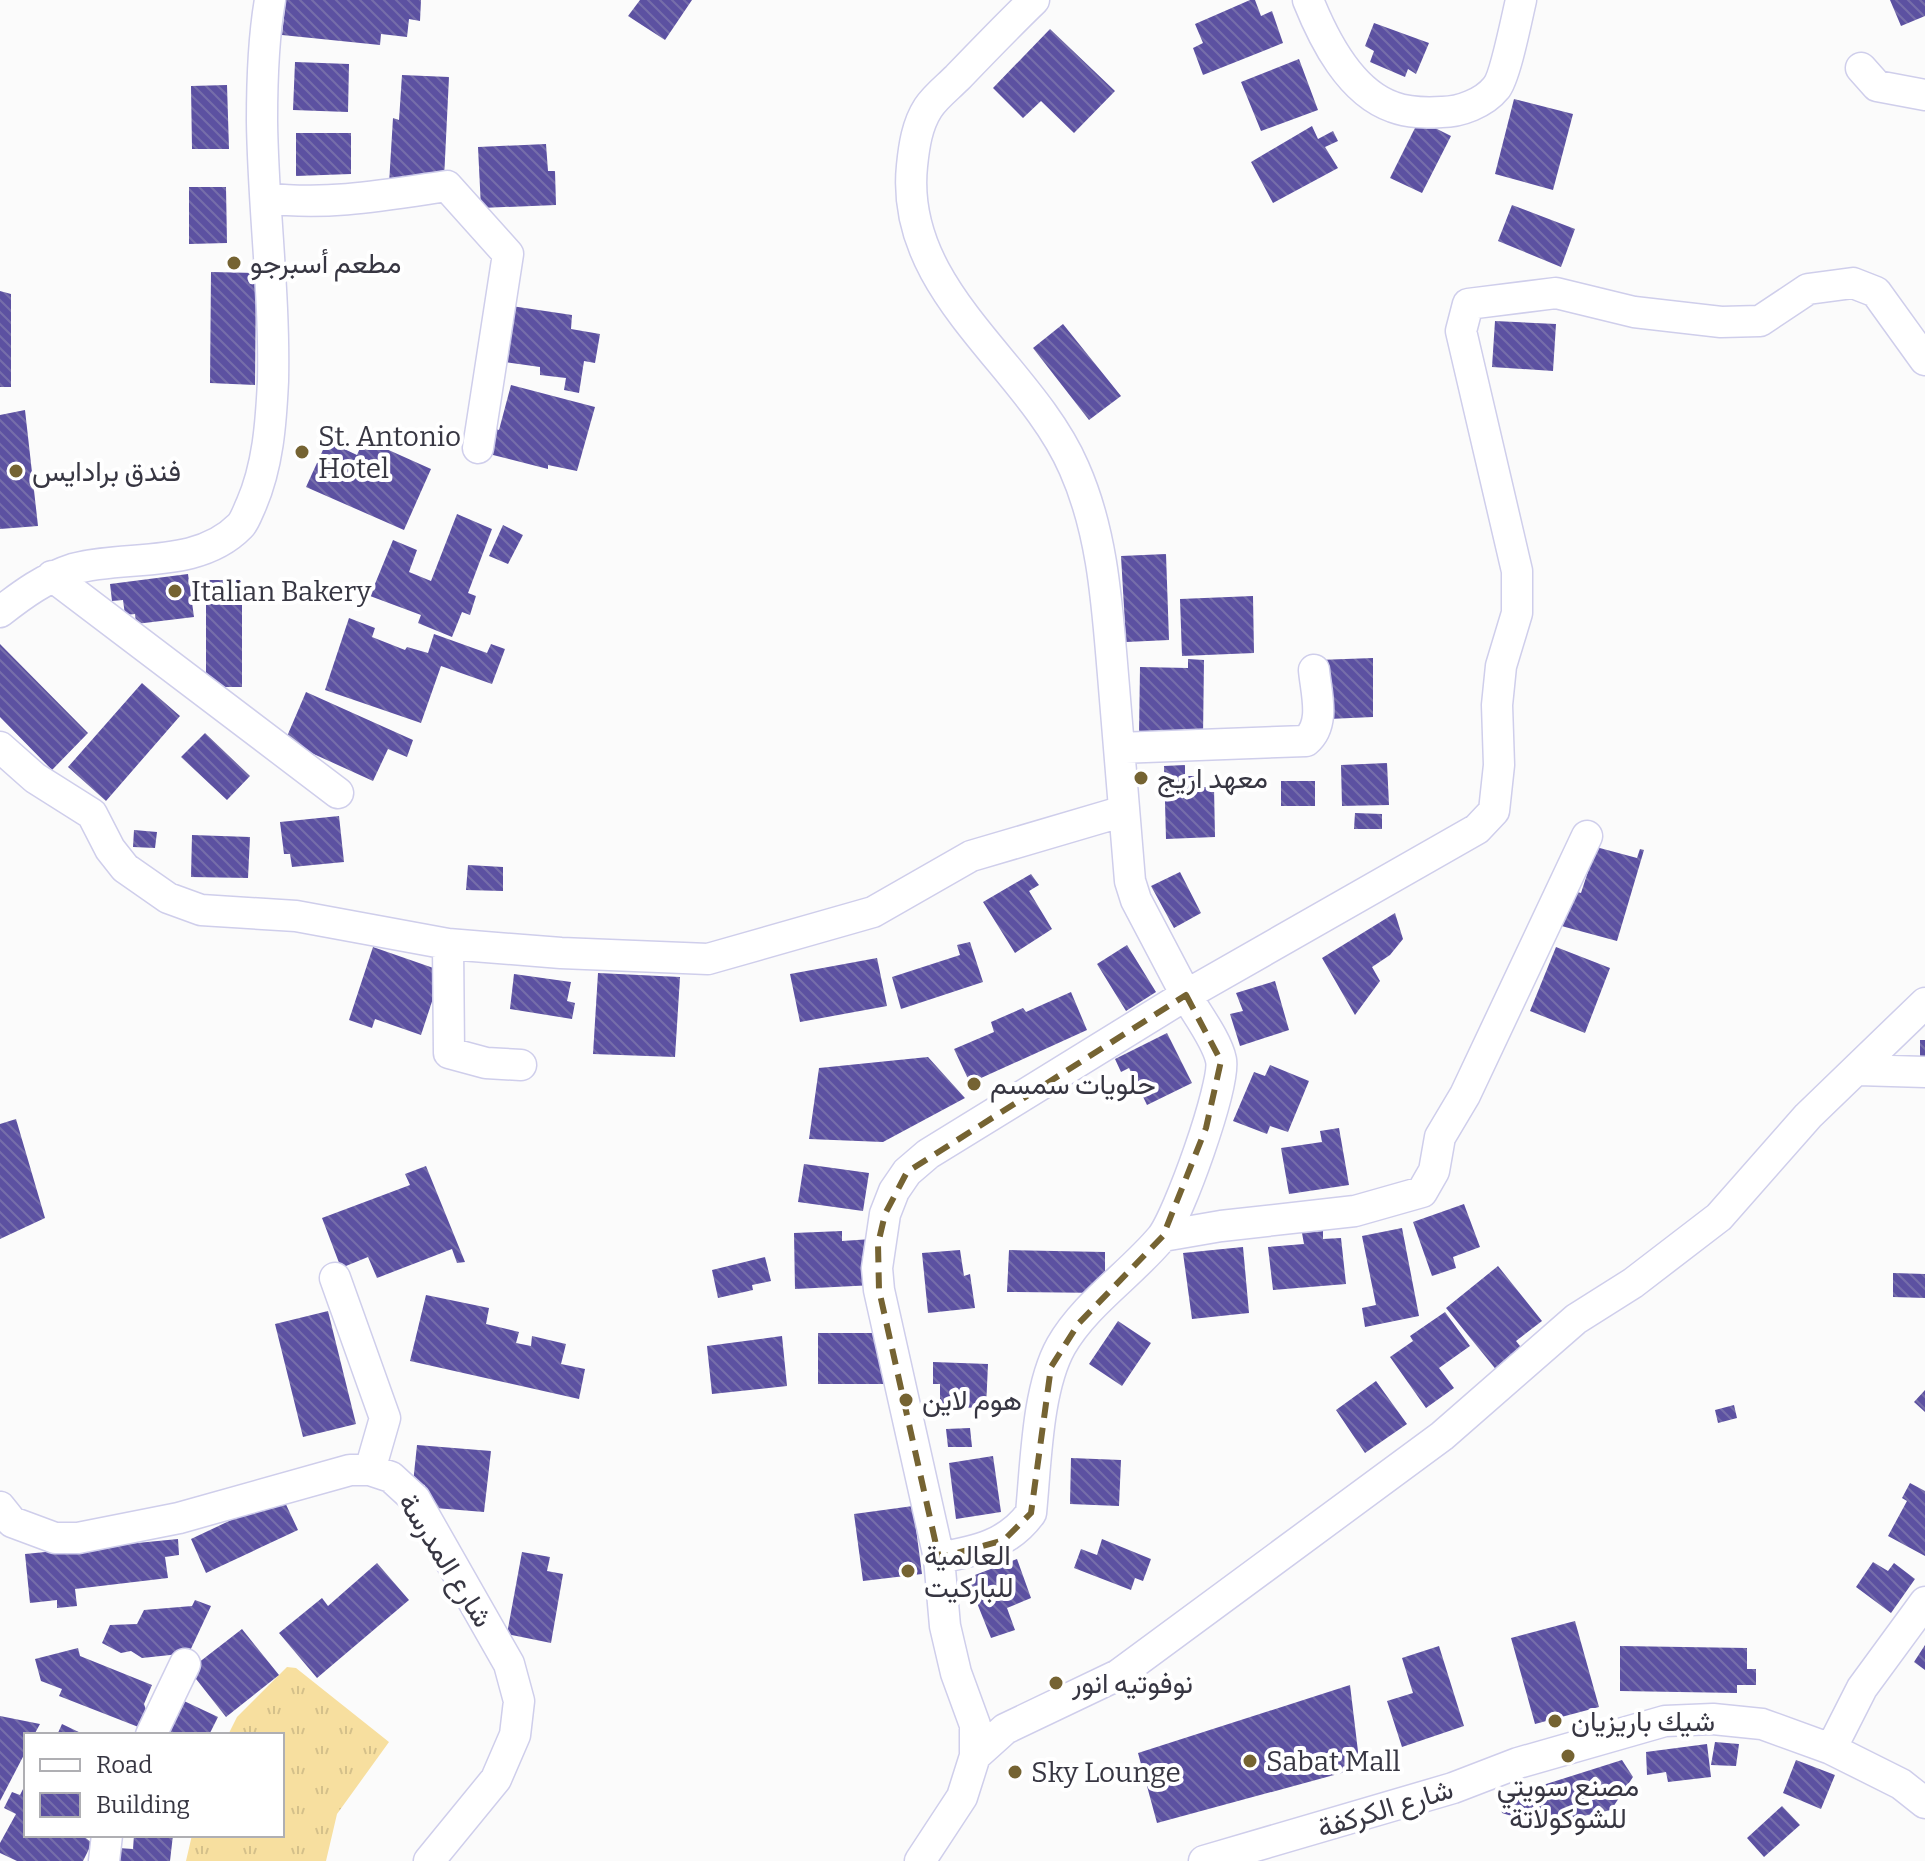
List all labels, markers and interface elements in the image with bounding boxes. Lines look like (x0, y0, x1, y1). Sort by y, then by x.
place label: مطعم أسبرجو (250, 247, 401, 282)
marker: مطعم أسبرجو (225, 254, 243, 272)
place label: St. Antonio Hotel (318, 420, 461, 485)
marker: St. Antonio Hotel (293, 443, 311, 461)
place label: فندق برادايس (32, 455, 181, 489)
marker: فندق برادايس (7, 462, 25, 480)
place label: Italian Bakery (191, 575, 371, 608)
marker: Italian Bakery (166, 582, 184, 600)
place label: معهد اريج (1157, 762, 1268, 798)
marker: معهد اريج (1132, 769, 1150, 787)
place label: حلويات سمسم (990, 1068, 1156, 1103)
marker: حلويات سمسم (965, 1075, 983, 1093)
place label: هوم لاين (922, 1384, 1022, 1419)
marker: هوم لاين (897, 1391, 915, 1409)
street label: شارع المدرسة (390, 1487, 500, 1634)
place label: العالمية للباركيت (924, 1539, 1014, 1605)
marker: العالمية للباركيت (899, 1562, 917, 1580)
place label: نوفوتيه انور (1071, 1667, 1193, 1701)
marker: نوفوتيه انور (1047, 1674, 1065, 1692)
place label: شيك باريزيان (1571, 1705, 1715, 1739)
marker: شيك باريزيان (1546, 1712, 1564, 1730)
legend (24, 1733, 284, 1837)
place label: Sabat Mall (1266, 1745, 1401, 1778)
marker: مصنع سويتي للشوكولاتة (1559, 1747, 1577, 1765)
text: Road (96, 1751, 152, 1779)
marker: Sabat Mall (1241, 1752, 1259, 1770)
place label: Sky Lounge (1031, 1756, 1181, 1789)
marker: Sky Lounge (1006, 1763, 1024, 1781)
place label: مصنع سويتي للشوكولاتة (1497, 1770, 1639, 1836)
street label: شارع الكركفة (1313, 1772, 1457, 1847)
text: Building (96, 1791, 190, 1819)

